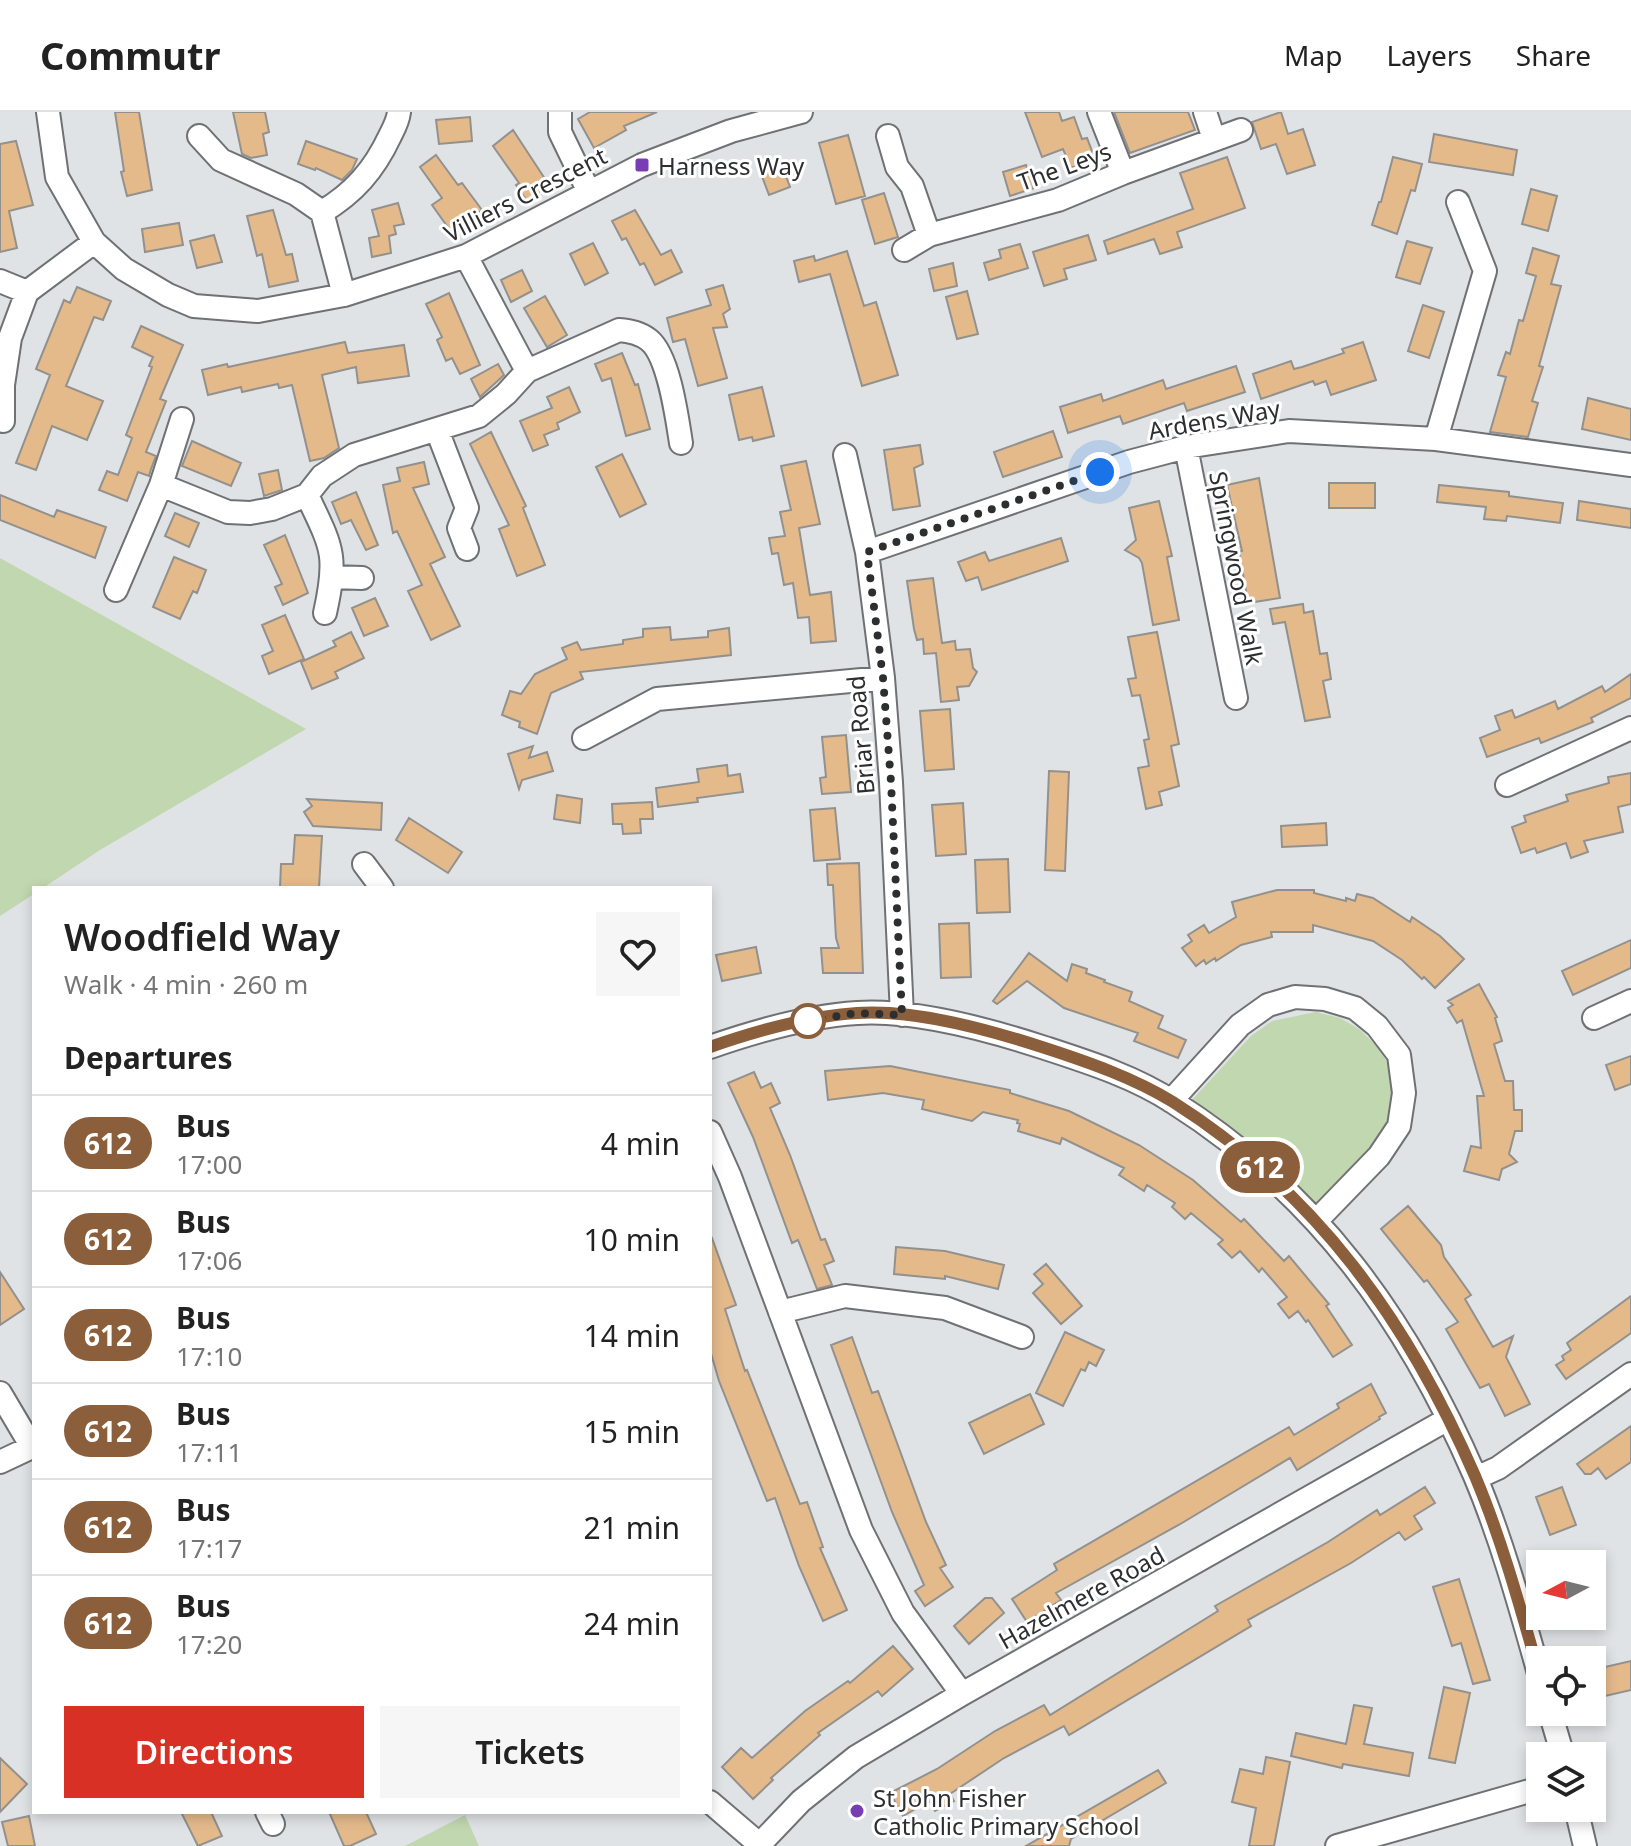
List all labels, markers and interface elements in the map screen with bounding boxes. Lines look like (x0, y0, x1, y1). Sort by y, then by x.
text: Commutr (40, 29, 220, 81)
text: Map (1284, 36, 1342, 74)
text: Layers (1386, 36, 1472, 74)
text: Share (1516, 36, 1591, 74)
street label: The Leys (1013, 134, 1115, 198)
street label: Villiers Crescent (438, 139, 612, 249)
place label: Harness Way (658, 149, 805, 182)
marker: Harness Way (633, 156, 651, 174)
street label: Ardens Way (1146, 391, 1283, 447)
your location (1080, 452, 1120, 492)
street label: Springwood Walk (1202, 468, 1272, 668)
street label: Briar Road (838, 674, 882, 796)
text: Woodfield Way (64, 910, 340, 962)
button: heart (596, 912, 680, 996)
text: Walk · 4 min · 260 m (64, 966, 308, 1002)
unlabelled marker (791, 1004, 825, 1038)
text: Departures (64, 1037, 233, 1078)
text: Bus (176, 1105, 231, 1146)
text: 4 min (601, 1123, 680, 1164)
text: 612 (84, 1124, 132, 1162)
line badge: 612 (1214, 1141, 1306, 1193)
text: 17:00 (176, 1146, 242, 1182)
text: 612 (1236, 1148, 1284, 1186)
text: Bus (176, 1201, 231, 1242)
text: 10 min (584, 1219, 680, 1260)
text: 612 (84, 1220, 132, 1258)
text: 17:06 (176, 1242, 242, 1278)
text: Bus (176, 1297, 231, 1338)
text: 14 min (584, 1315, 680, 1356)
text: 612 (84, 1316, 132, 1354)
text: 17:10 (176, 1338, 242, 1374)
text: Bus (176, 1393, 231, 1434)
text: 15 min (584, 1411, 680, 1452)
text: 612 (84, 1412, 132, 1450)
text: 17:11 (176, 1434, 242, 1470)
text: Bus (176, 1489, 231, 1530)
text: 21 min (584, 1507, 680, 1548)
text: 612 (84, 1508, 132, 1546)
text: 17:17 (176, 1530, 242, 1566)
street label: Hazelmere Road (992, 1538, 1170, 1656)
north arrow (1526, 1550, 1606, 1630)
map controls (1526, 1550, 1606, 1822)
text: Bus (176, 1585, 231, 1626)
text: 24 min (584, 1603, 680, 1644)
text: 612 (84, 1604, 132, 1642)
text: 17:20 (176, 1626, 242, 1662)
button: locate (1526, 1646, 1606, 1726)
button: Directions (64, 1706, 364, 1798)
button: Tickets (380, 1706, 680, 1798)
button: layers (1526, 1742, 1606, 1822)
place label: St John Fisher Catholic Primary School (873, 1781, 1139, 1842)
marker: St John Fisher Catholic Primary School (848, 1802, 866, 1820)

